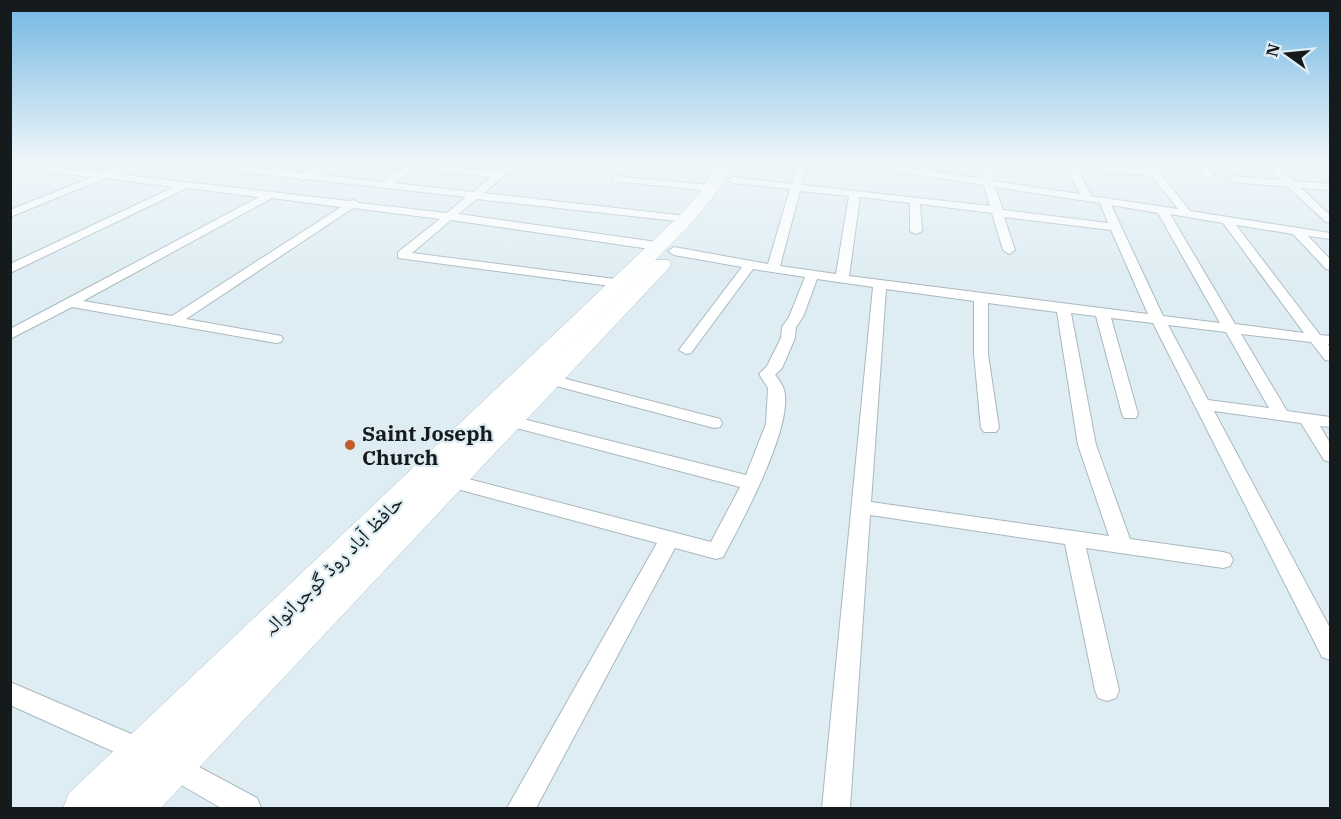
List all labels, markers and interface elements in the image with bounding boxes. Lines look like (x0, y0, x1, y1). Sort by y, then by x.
north arrow (1257, 24, 1317, 84)
text: N (1261, 41, 1284, 59)
place label: Saint Joseph Church (362, 419, 493, 471)
marker: Saint Joseph Church (343, 438, 357, 452)
street label: حافظ آباد روڈ گوجرانوالہ (255, 488, 409, 642)

